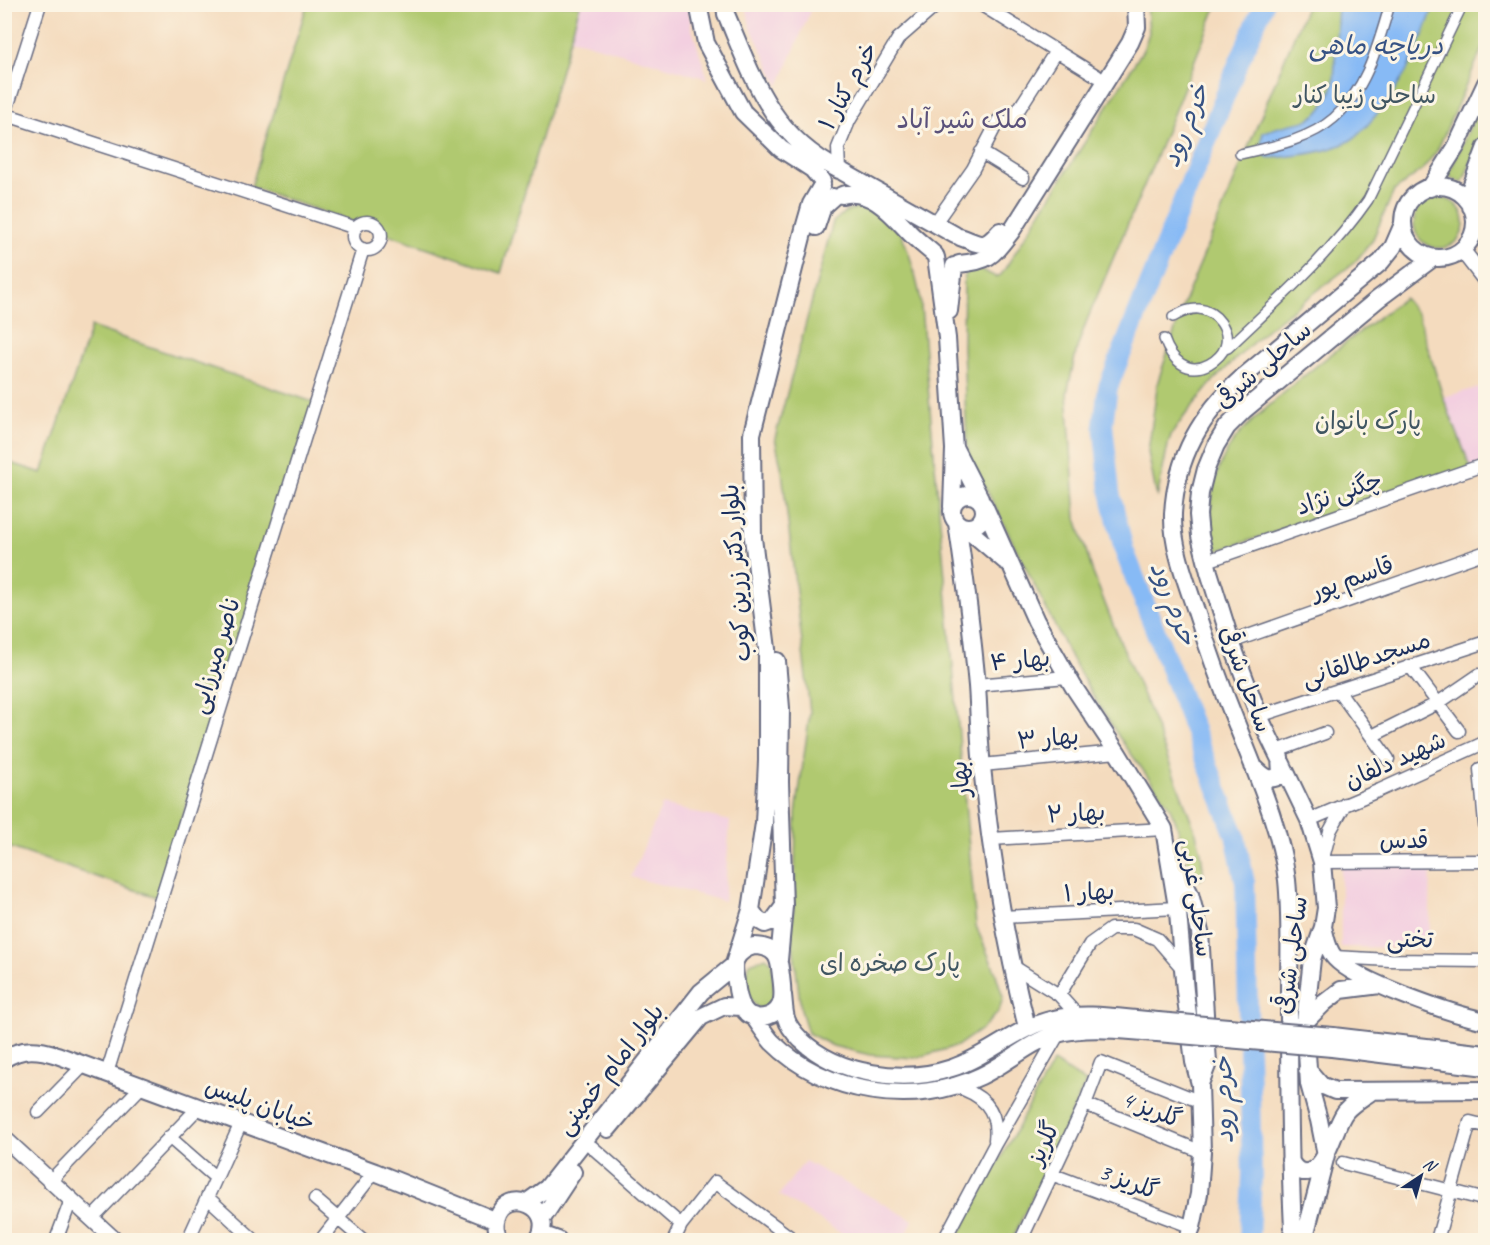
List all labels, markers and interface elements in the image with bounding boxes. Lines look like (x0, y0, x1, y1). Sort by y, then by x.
water label: دریاچه ماهی (1309, 29, 1444, 62)
street label: خرم کنار ۱ (812, 37, 887, 137)
water label: خرم رود (1154, 78, 1220, 173)
park label: ساحلی زیبا کنار (1292, 80, 1436, 110)
district label: ملک شیر آباد (896, 103, 1028, 136)
street label: ساحلی شرقی (1208, 315, 1318, 415)
park label: پارک بانوان (1315, 406, 1421, 436)
street label: چگنی نژاد (1292, 464, 1386, 522)
street label: بلوار دکتر زرین کوب (715, 483, 757, 663)
street label: قاسم پور (1304, 549, 1399, 610)
water label: خرم رود (1140, 557, 1205, 652)
street label: ناصر میرزایی (183, 593, 247, 717)
street label: ساحل شرقی (1213, 622, 1279, 736)
street label: مسجدطالقانی (1298, 624, 1434, 694)
street label: بهار ۴ (989, 642, 1051, 678)
street label: بهار ۳ (1016, 720, 1080, 756)
street label: شهید دلفان (1340, 724, 1450, 796)
street label: بهار (943, 759, 977, 801)
street label: بهار ۲ (1046, 796, 1106, 830)
street label: قدس (1379, 825, 1429, 855)
street label: ساحلی غربی (1174, 837, 1220, 959)
street label: بهار ۱ (1063, 876, 1115, 908)
street label: ساحلی شرقی (1268, 894, 1314, 1016)
street label: تختی (1386, 924, 1435, 954)
park label: پارک صخره ای (820, 948, 960, 978)
street label: بلوار امام خمینی (549, 997, 673, 1143)
water label: خرم رود (1206, 1055, 1244, 1144)
street label: خیابان پلیس (201, 1070, 319, 1138)
street label: گلریز 4 (1118, 1084, 1186, 1134)
street label: گلریز (1019, 1116, 1066, 1172)
north arrow (1391, 1146, 1451, 1206)
text: N (1419, 1154, 1442, 1177)
street label: گلریز 3 (1095, 1156, 1163, 1206)

